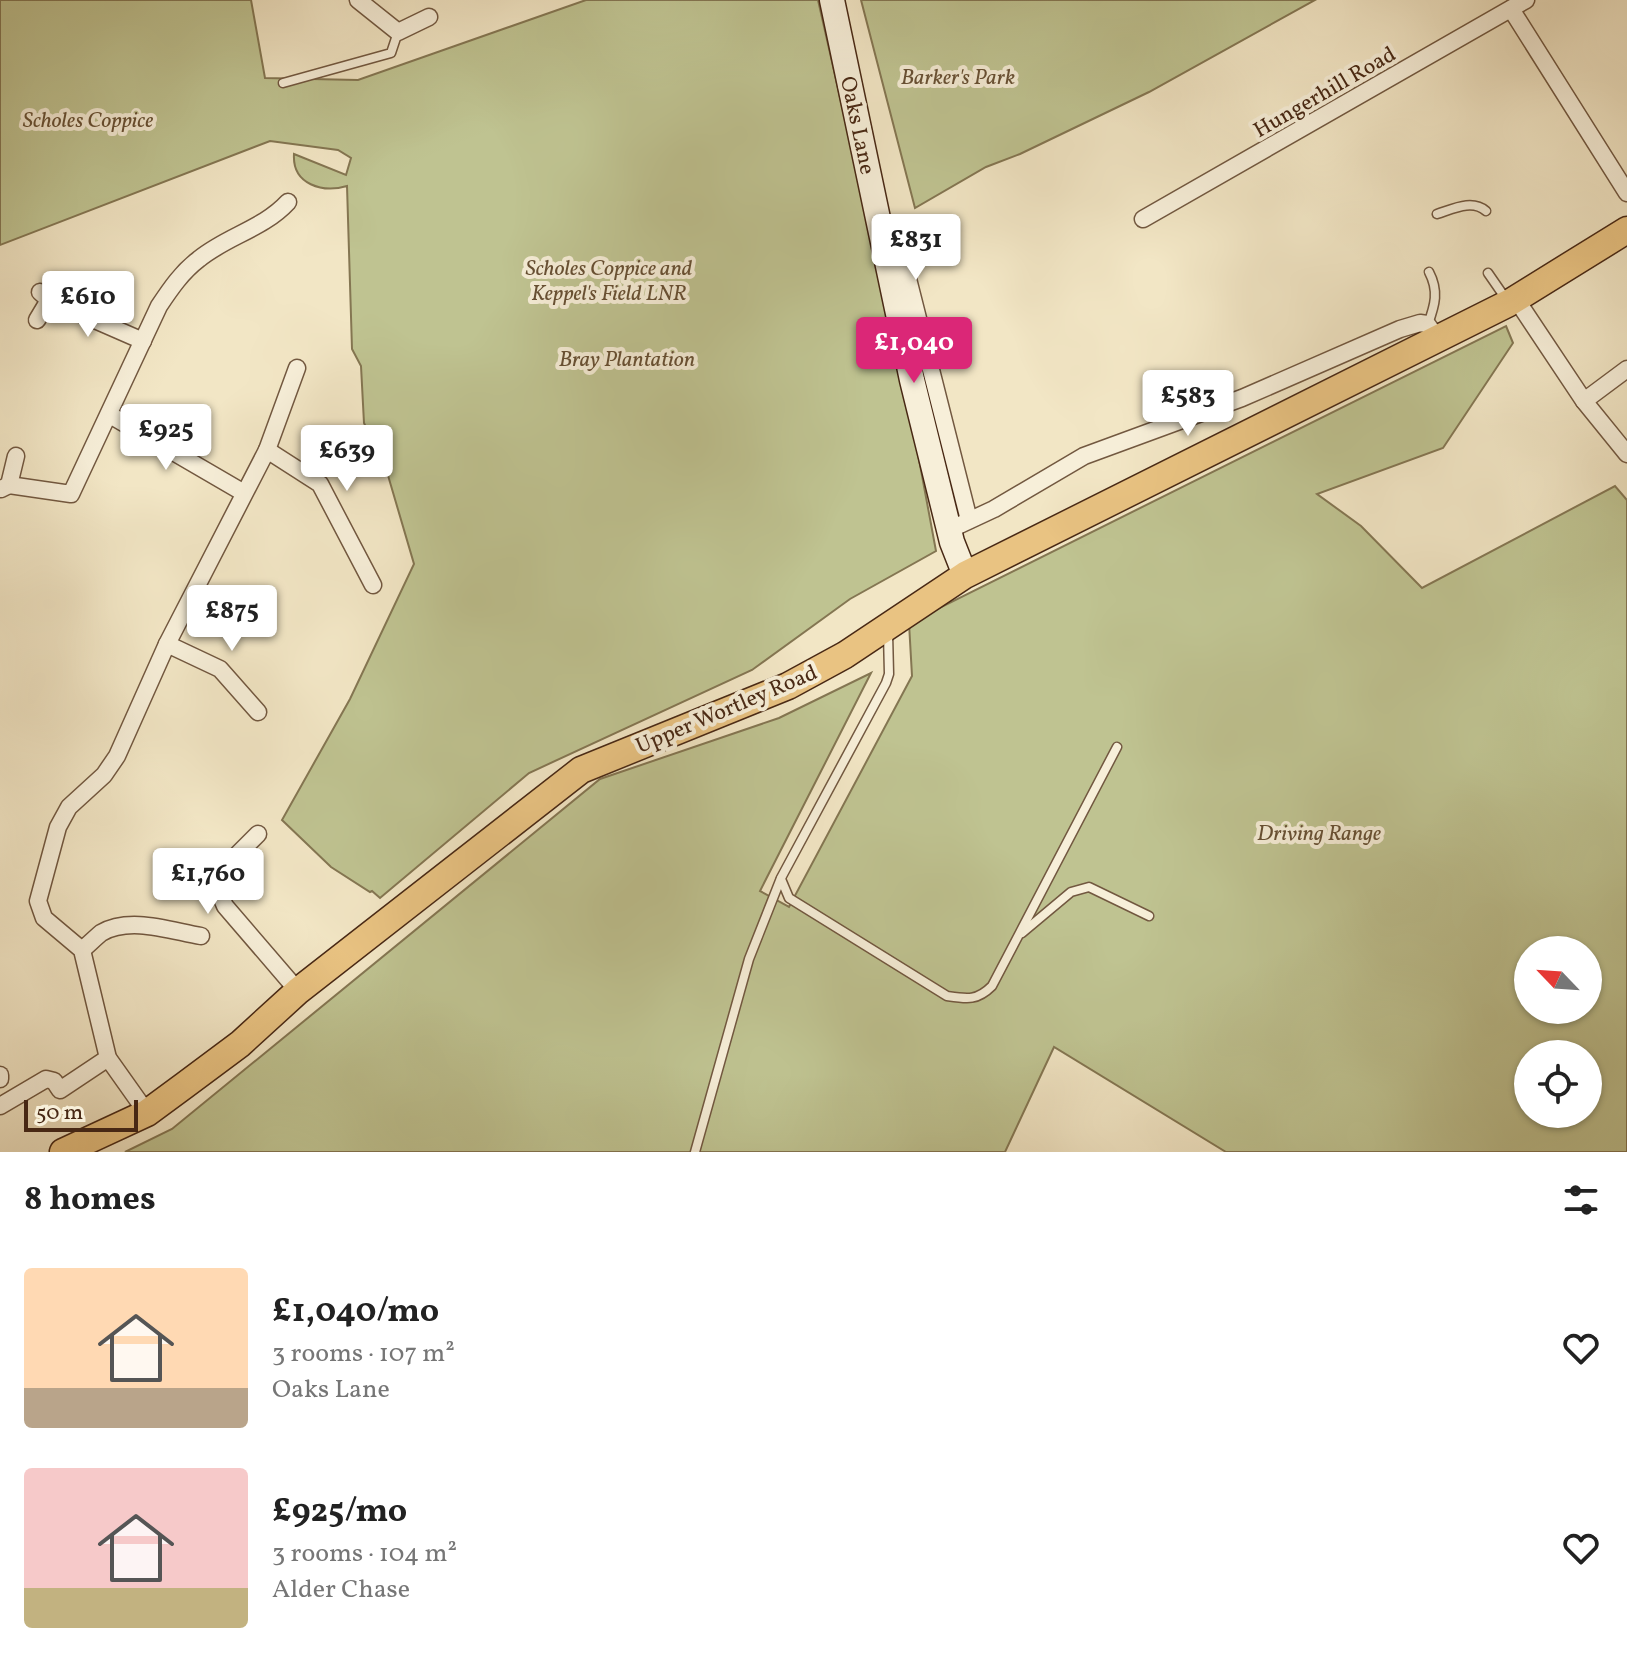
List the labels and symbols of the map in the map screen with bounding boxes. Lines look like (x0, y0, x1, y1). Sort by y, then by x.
street label: Hungerhill Road (1248, 40, 1402, 147)
park label: Barker's Park (901, 63, 1015, 94)
street label: Oaks Lane (831, 74, 882, 177)
park label: Scholes Coppice (23, 106, 153, 137)
pin: £831 (869, 214, 963, 282)
park label: Scholes Coppice and Keppel's Field LNR (526, 254, 693, 310)
pin: £610 (41, 271, 135, 339)
pin: £1,040 (849, 317, 979, 385)
park label: Bray Plantation (559, 345, 695, 376)
pin: £583 (1141, 370, 1235, 438)
pin: £925 (119, 404, 213, 472)
pin: £639 (300, 425, 394, 493)
pin: £875 (185, 585, 279, 653)
street label: Upper Wortley Road (631, 658, 823, 763)
park label: Driving Range (1257, 819, 1381, 850)
pin: £1,760 (143, 848, 273, 916)
north arrow (1514, 936, 1602, 1024)
scale bar (24, 1096, 138, 1132)

